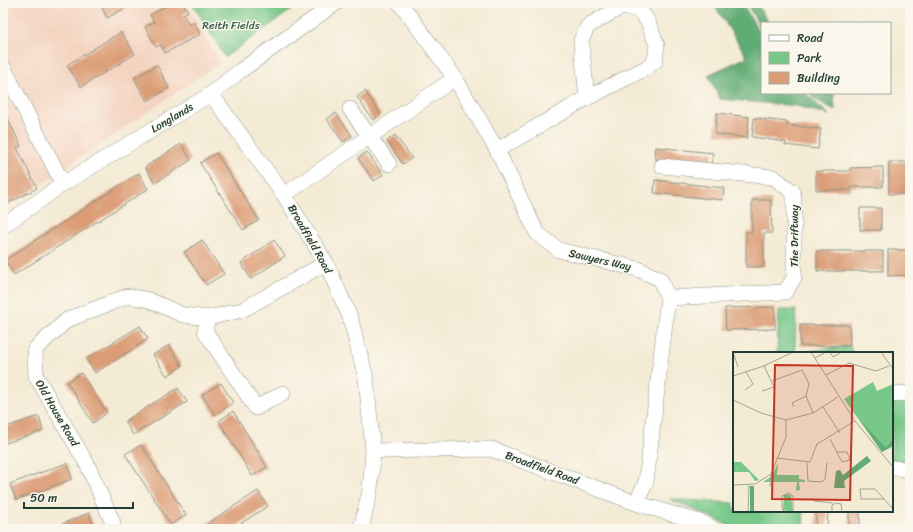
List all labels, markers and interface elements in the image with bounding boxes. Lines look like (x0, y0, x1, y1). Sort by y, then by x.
park label: Reith Fields (202, 16, 261, 35)
legend (761, 22, 891, 94)
text: Road (797, 27, 824, 49)
text: Park (797, 47, 822, 69)
text: Building (797, 67, 840, 89)
street label: Longlands (147, 97, 197, 138)
street label: Broadfield Road (282, 201, 338, 278)
street label: The Driftway (785, 204, 804, 267)
street label: Sawyers Way (567, 244, 633, 276)
inset map (733, 352, 893, 512)
street label: Old House Road (30, 376, 84, 451)
street label: Broadfield Road (502, 446, 583, 491)
scale bar (24, 484, 133, 510)
text: 50 m (30, 487, 57, 509)

